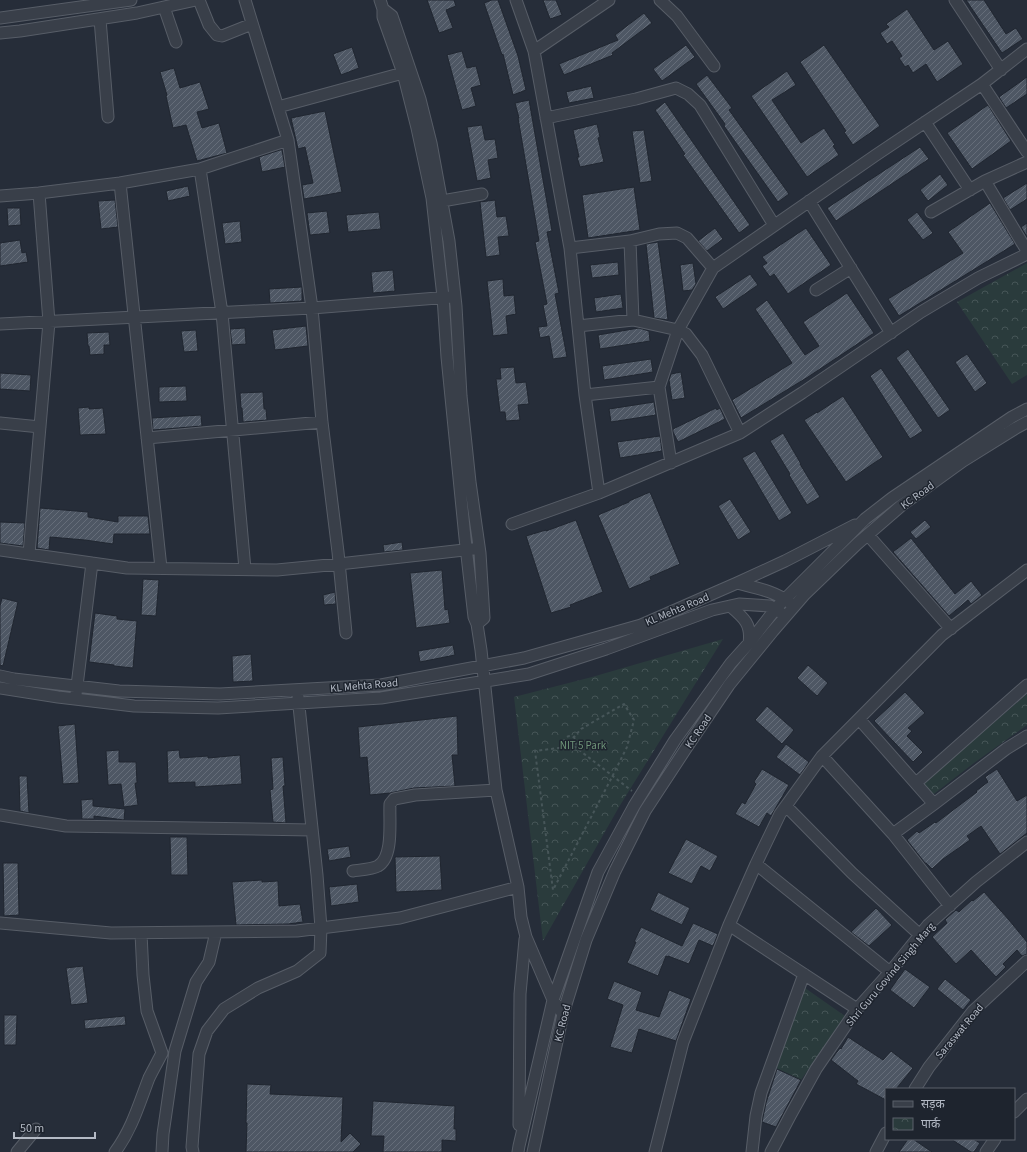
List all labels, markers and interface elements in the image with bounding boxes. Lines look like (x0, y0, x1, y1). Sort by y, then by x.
street label: KC Road (897, 478, 937, 513)
street label: KL Mehta Road (643, 589, 712, 630)
street label: KL Mehta Road (329, 675, 399, 696)
street label: KC Road (682, 711, 715, 751)
park label: NIT 5 Park (560, 738, 607, 753)
street label: Shri Guru Govind Singh Marg (842, 919, 939, 1029)
street label: Saraswat Road (932, 1001, 987, 1062)
street label: KC Road (551, 1003, 574, 1043)
legend (885, 1088, 1015, 1140)
text: सड़क (921, 1096, 946, 1113)
scale bar (14, 1114, 95, 1140)
text: पार्क (921, 1116, 941, 1133)
text: 50 m (20, 1120, 44, 1137)

